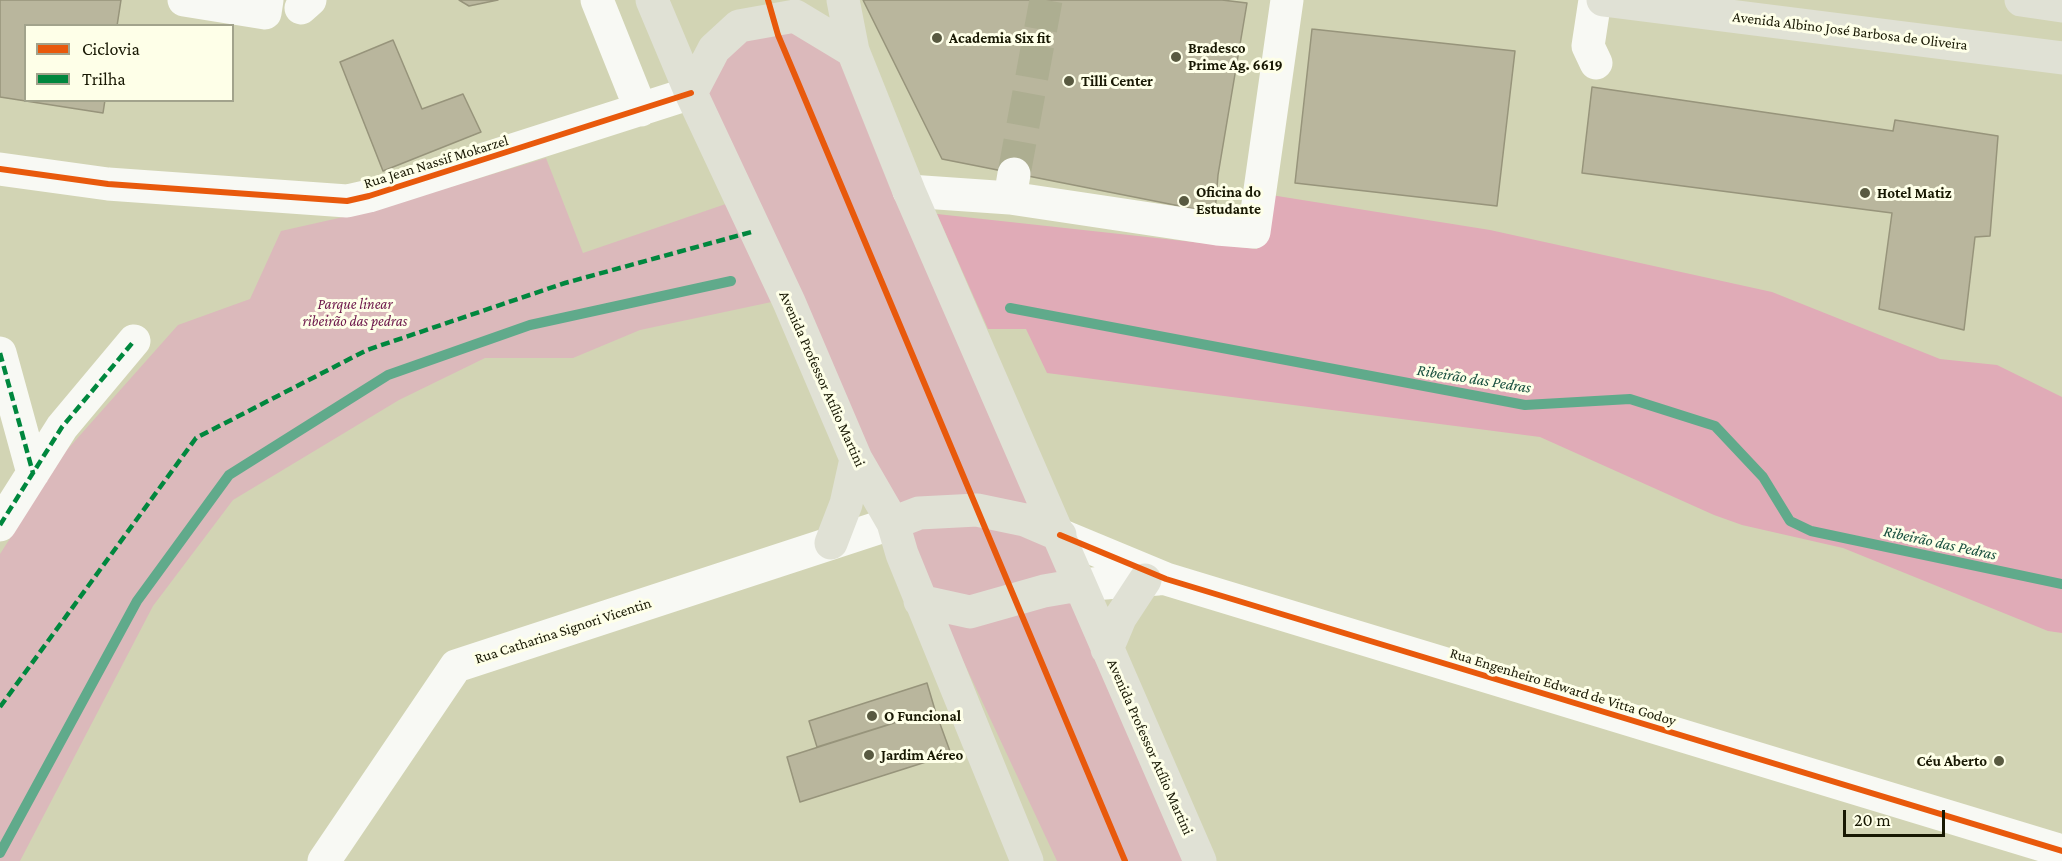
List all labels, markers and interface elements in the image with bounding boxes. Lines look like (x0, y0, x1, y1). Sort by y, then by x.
street label: Avenida Albino José Barbosa de Oliveira (1732, 8, 1968, 54)
legend (24, 24, 234, 102)
place label: Academia Six fit (949, 29, 1051, 47)
marker: Academia Six fit (930, 31, 944, 45)
text: Ciclovia (82, 39, 140, 59)
place label: Bradesco Prime Ag. 6619 (1188, 39, 1283, 74)
marker: Bradesco Prime Ag. 6619 (1169, 50, 1183, 64)
text: Trilha (82, 69, 126, 89)
place label: Tilli Center (1081, 72, 1153, 90)
marker: Tilli Center (1062, 74, 1076, 88)
street label: Rua Jean Nassif Mokarzel (361, 131, 511, 193)
place label: Oficina do Estudante (1196, 183, 1261, 218)
place label: Hotel Matiz (1877, 184, 1952, 202)
marker: Hotel Matiz (1858, 186, 1872, 200)
marker: Oficina do Estudante (1177, 194, 1191, 208)
street label: Avenida Professor Atílio Martini (775, 288, 869, 470)
park label: Parque linear ribeirão das pedras (303, 295, 407, 330)
water label: Ribeirão das Pedras (1416, 361, 1532, 397)
water label: Ribeirão das Pedras (1882, 522, 1998, 564)
street label: Rua Catharina Signori Vicentin (473, 594, 653, 668)
street label: Rua Engenheiro Edward de Vitta Godoy (1448, 644, 1678, 730)
street label: Avenida Professor Atílio Martini (1103, 656, 1197, 838)
place label: O Funcional (884, 707, 961, 725)
marker: O Funcional (865, 709, 879, 723)
place label: Jardim Aéreo (881, 746, 963, 764)
marker: Jardim Aéreo (862, 748, 876, 762)
place label: Céu Aberto (1917, 752, 1987, 770)
marker: Céu Aberto (1992, 754, 2006, 768)
scale bar (1846, 798, 1948, 836)
text: 20 m (1854, 810, 1891, 830)

